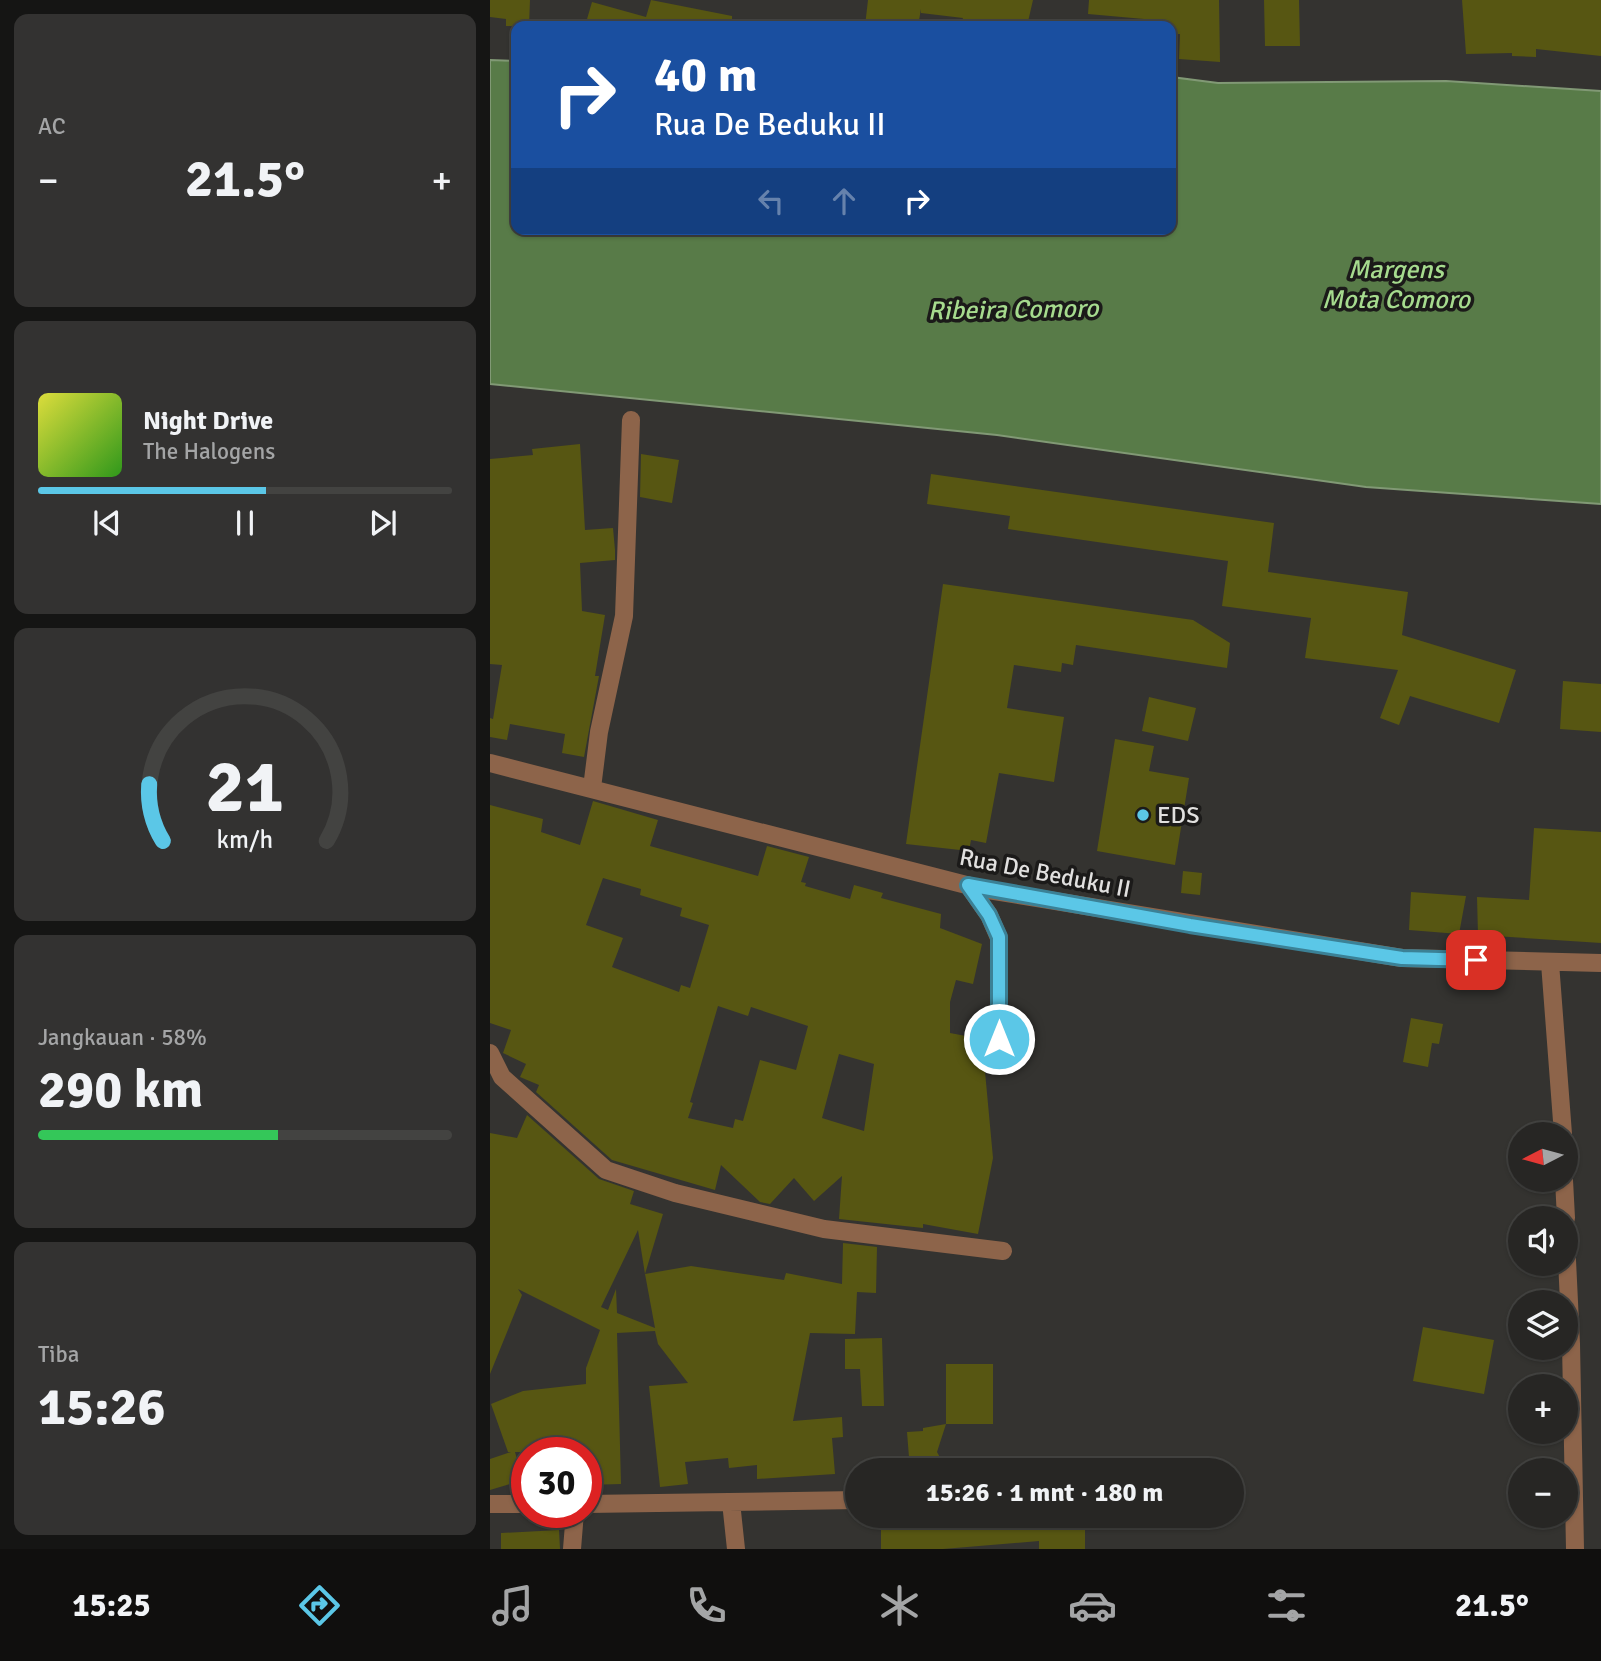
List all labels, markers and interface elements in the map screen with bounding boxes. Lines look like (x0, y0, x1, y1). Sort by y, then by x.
text: 40 m (654, 45, 757, 105)
icon: right (539, 49, 630, 140)
text: Rua De Beduku II (654, 105, 886, 144)
text: AC (38, 112, 66, 141)
text: 21.5° (185, 147, 305, 211)
text: − (38, 157, 59, 204)
text: + (431, 157, 452, 204)
icon: left (752, 182, 790, 220)
icon: ahead (825, 182, 863, 220)
icon: right (898, 182, 936, 220)
water label: Margens Mota Comoro (1322, 254, 1472, 316)
water label: Ribeira Comoro (927, 292, 1100, 327)
text: Night Drive (143, 405, 273, 437)
text: The Halogens (143, 437, 275, 466)
icon: previous (88, 504, 126, 542)
icon: pause (226, 504, 264, 542)
icon: next (364, 504, 402, 542)
text: 21 (206, 743, 284, 832)
place label: EDS (1157, 800, 1199, 830)
marker: EDS (1135, 807, 1151, 823)
text: km/h (217, 823, 273, 854)
street label: Rua De Beduku II (957, 842, 1133, 904)
pin (1446, 930, 1506, 990)
icon: arrive (1457, 941, 1495, 979)
position arrow (962, 1002, 1036, 1076)
text: Jangkauan · 58% (38, 1023, 207, 1052)
text: 290 km (38, 1058, 203, 1122)
north arrow (1508, 1122, 1578, 1192)
map controls (1508, 1122, 1578, 1528)
button: sound (1508, 1206, 1578, 1276)
button: layers (1508, 1290, 1578, 1360)
text: Tiba (38, 1340, 79, 1369)
button: + (1508, 1374, 1578, 1444)
text: 15:26 (38, 1375, 166, 1439)
speed limit sign: 30 (511, 1437, 602, 1528)
button: − (1508, 1458, 1578, 1528)
text: 15:26 · 1 mnt · 180 m (926, 1477, 1163, 1509)
icon: directions (295, 1581, 344, 1630)
icon: music (488, 1581, 537, 1630)
icon: phone (682, 1581, 731, 1630)
icon: climate (875, 1581, 924, 1630)
icon: car (1068, 1581, 1117, 1630)
icon: filters (1262, 1581, 1311, 1630)
text: 15:25 (72, 1586, 151, 1625)
text: 21.5° (1455, 1586, 1529, 1625)

